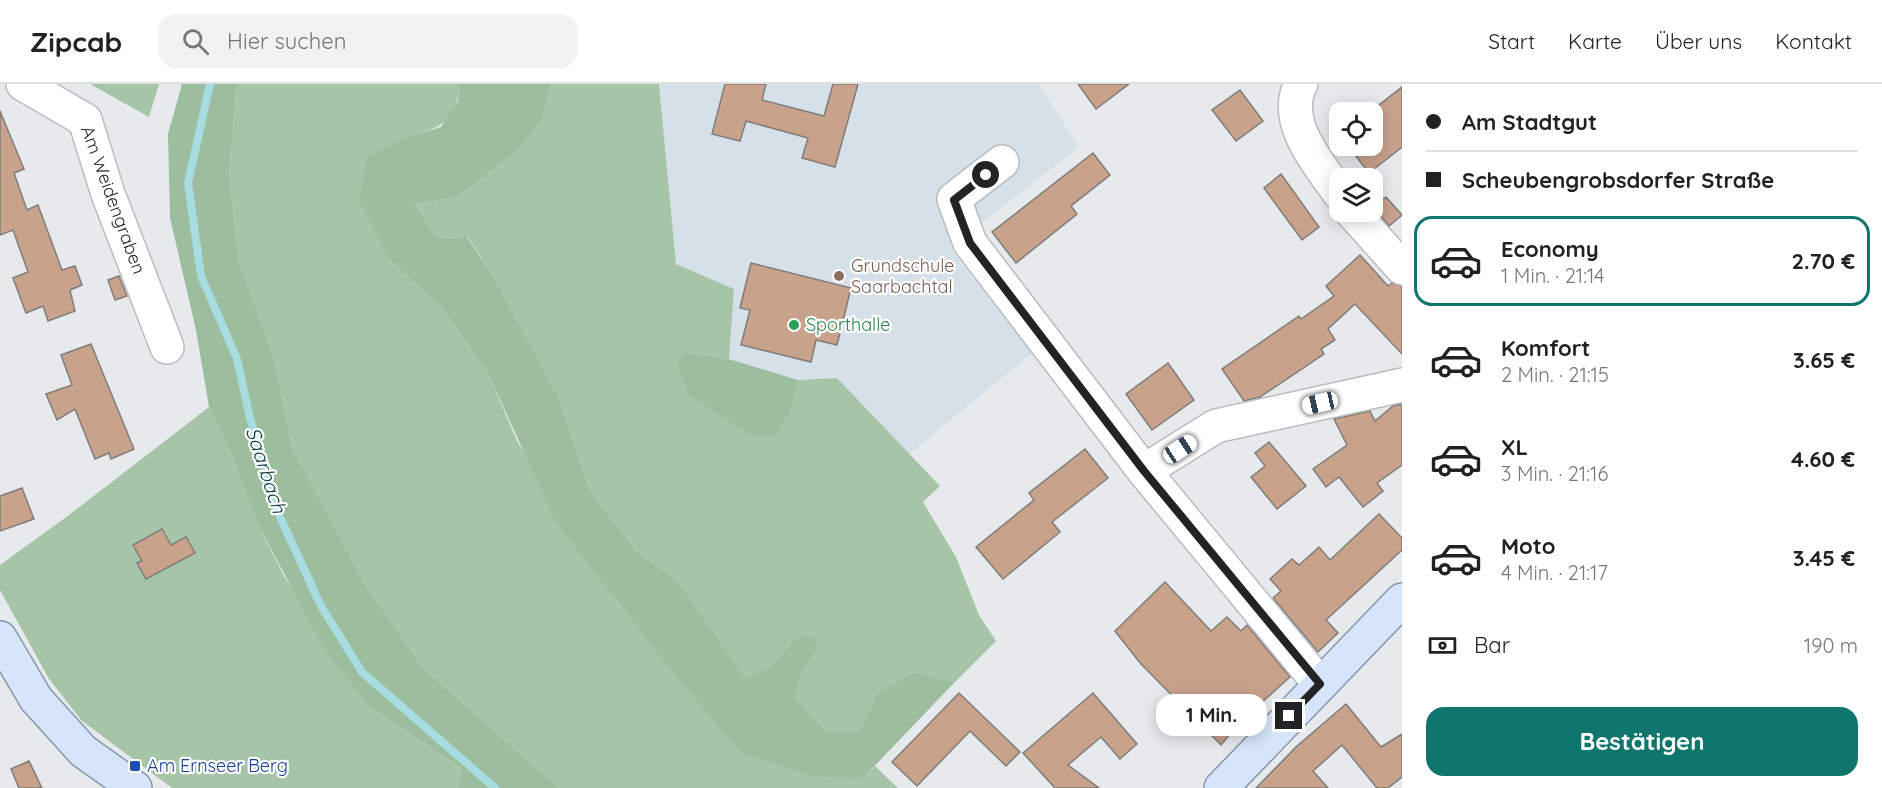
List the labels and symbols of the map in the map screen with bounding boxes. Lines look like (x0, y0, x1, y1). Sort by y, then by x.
street label: Am Weidengraben (76, 123, 151, 277)
route start (972, 161, 999, 188)
place label: Grundschule Saarbachtal (851, 254, 954, 298)
marker: Grundschule Saarbachtal (832, 269, 846, 283)
place label: Sporthalle (806, 313, 890, 336)
marker: Sporthalle (787, 318, 801, 332)
car (1300, 390, 1340, 416)
water label: Saarbach (241, 423, 292, 517)
car (1160, 432, 1200, 466)
callout: 1 Min. (1157, 695, 1268, 737)
route end (1275, 702, 1302, 729)
place label: Am Ernseer Berg (147, 754, 288, 777)
marker: Am Ernseer Berg (128, 759, 142, 773)

